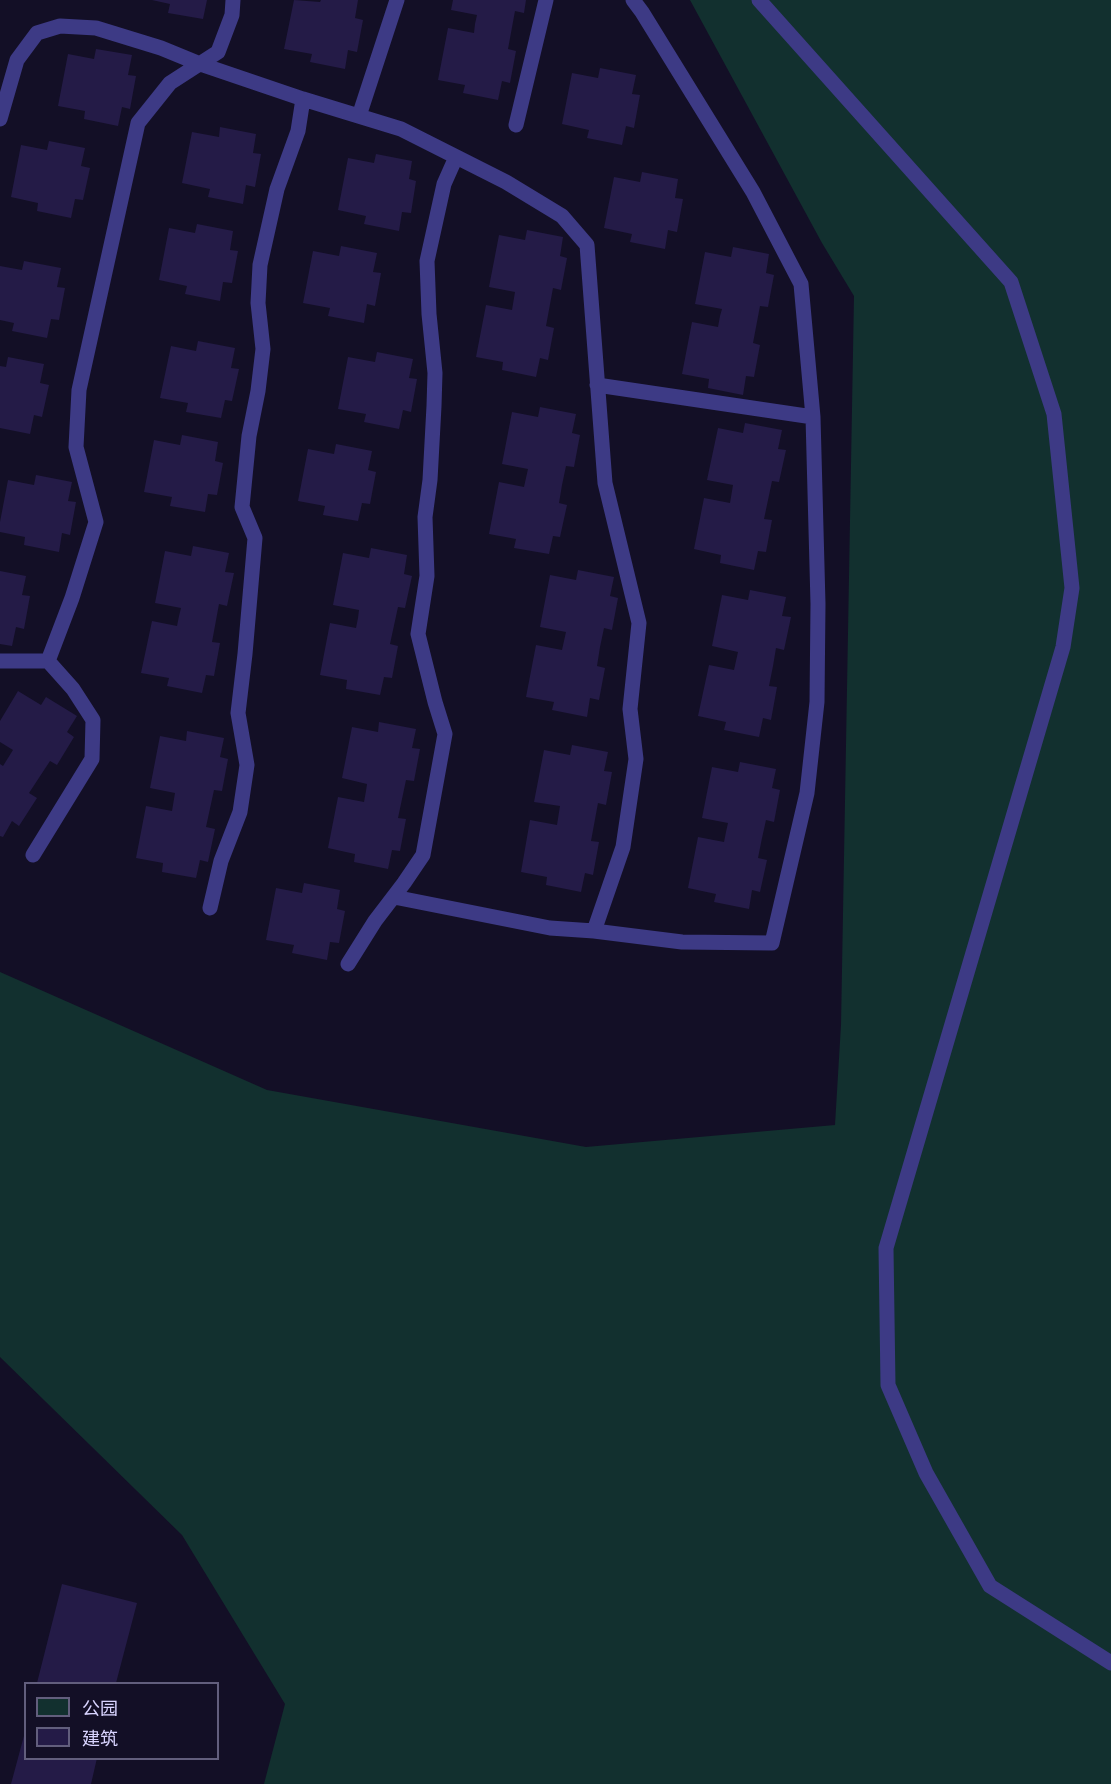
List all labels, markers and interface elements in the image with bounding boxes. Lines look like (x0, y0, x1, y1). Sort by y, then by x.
legend (24, 1682, 219, 1760)
text: 公园 (82, 1697, 118, 1721)
text: 建筑 (82, 1727, 118, 1751)

